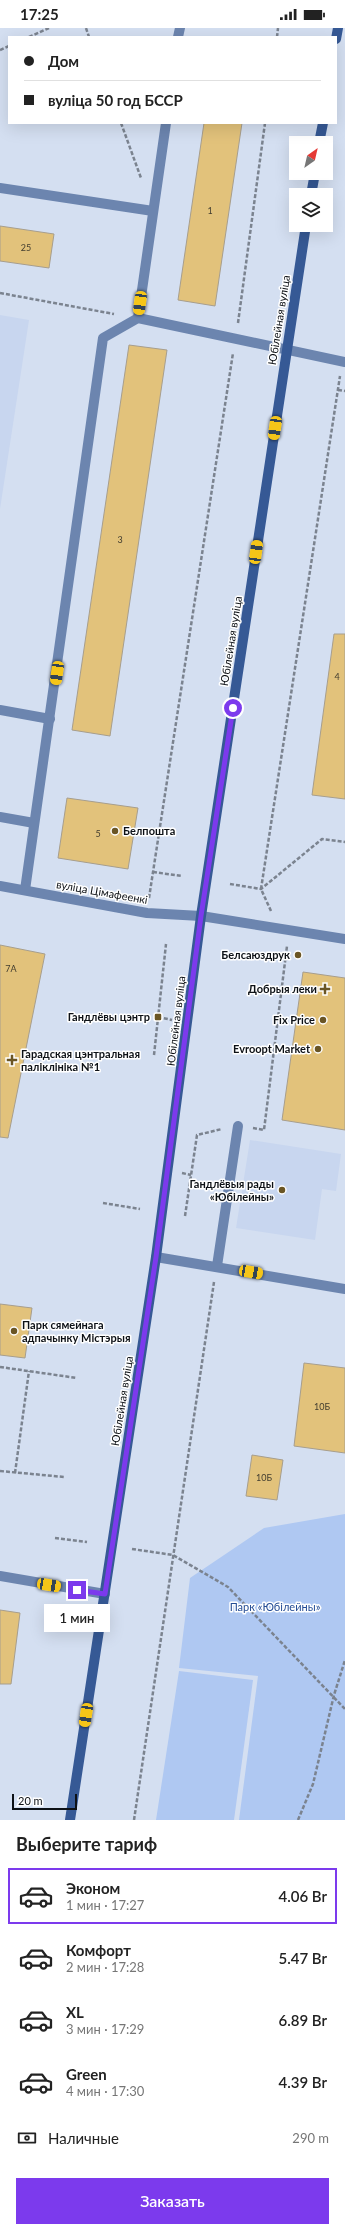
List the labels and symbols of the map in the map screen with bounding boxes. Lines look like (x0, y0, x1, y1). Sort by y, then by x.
north arrow (289, 136, 333, 180)
house number: 1 (207, 205, 213, 216)
house number: 25 (21, 242, 31, 253)
street label: Юбілейная вуліца (265, 274, 292, 366)
car (132, 290, 148, 316)
car (267, 415, 283, 441)
house number: 3 (117, 534, 123, 545)
car (248, 539, 264, 565)
street label: Юбілейная вуліца (217, 595, 244, 687)
car (49, 660, 65, 686)
house number: 4 (334, 671, 340, 682)
route start (224, 699, 242, 717)
place label: Белпошта (123, 824, 175, 837)
marker: Белпошта (110, 826, 120, 836)
house number: 5 (95, 828, 101, 839)
street label: вуліца Цімафеенкі (55, 877, 149, 906)
place label: Белсаюздрук (221, 948, 290, 961)
marker: Белсаюздрук (293, 950, 303, 960)
house number: 7А (5, 963, 18, 974)
street label: Юбілейная вуліца (164, 975, 187, 1067)
place label: Добрыя леки (248, 982, 317, 995)
marker: Добрыя леки (320, 984, 330, 994)
place label: Гандлёвы цэнтр (68, 1010, 150, 1023)
marker: Гандлёвы цэнтр (153, 1012, 163, 1022)
place label: Fix Price (273, 1013, 315, 1026)
marker: Fix Price (318, 1015, 328, 1025)
place label: Evroopt Market (233, 1042, 311, 1055)
marker: Evroopt Market (313, 1044, 323, 1054)
place label: Гарадская цэнтральная паліклініка №1 (21, 1047, 140, 1073)
marker: Гарадская цэнтральная паліклініка №1 (6, 1054, 18, 1066)
place label: Гандлёвыя рады «Юбілейны» (189, 1177, 274, 1203)
marker: Гандлёвыя рады «Юбілейны» (277, 1185, 287, 1195)
car (238, 1264, 264, 1280)
place label: Парк сямейнага адпачынку Містэрыя (22, 1318, 130, 1344)
marker: Парк сямейнага адпачынку Містэрыя (9, 1326, 19, 1336)
street label: Юбілейная вуліца (108, 1355, 135, 1447)
house number: 10Б (314, 1401, 330, 1412)
house number: 10Б (256, 1472, 272, 1483)
car (36, 1577, 62, 1593)
route end (68, 1581, 86, 1599)
park label: Парк «Юбілейны» (230, 1600, 321, 1613)
callout: 1 мин (44, 1604, 110, 1632)
car (78, 1702, 94, 1728)
scale bar (12, 1792, 77, 1811)

